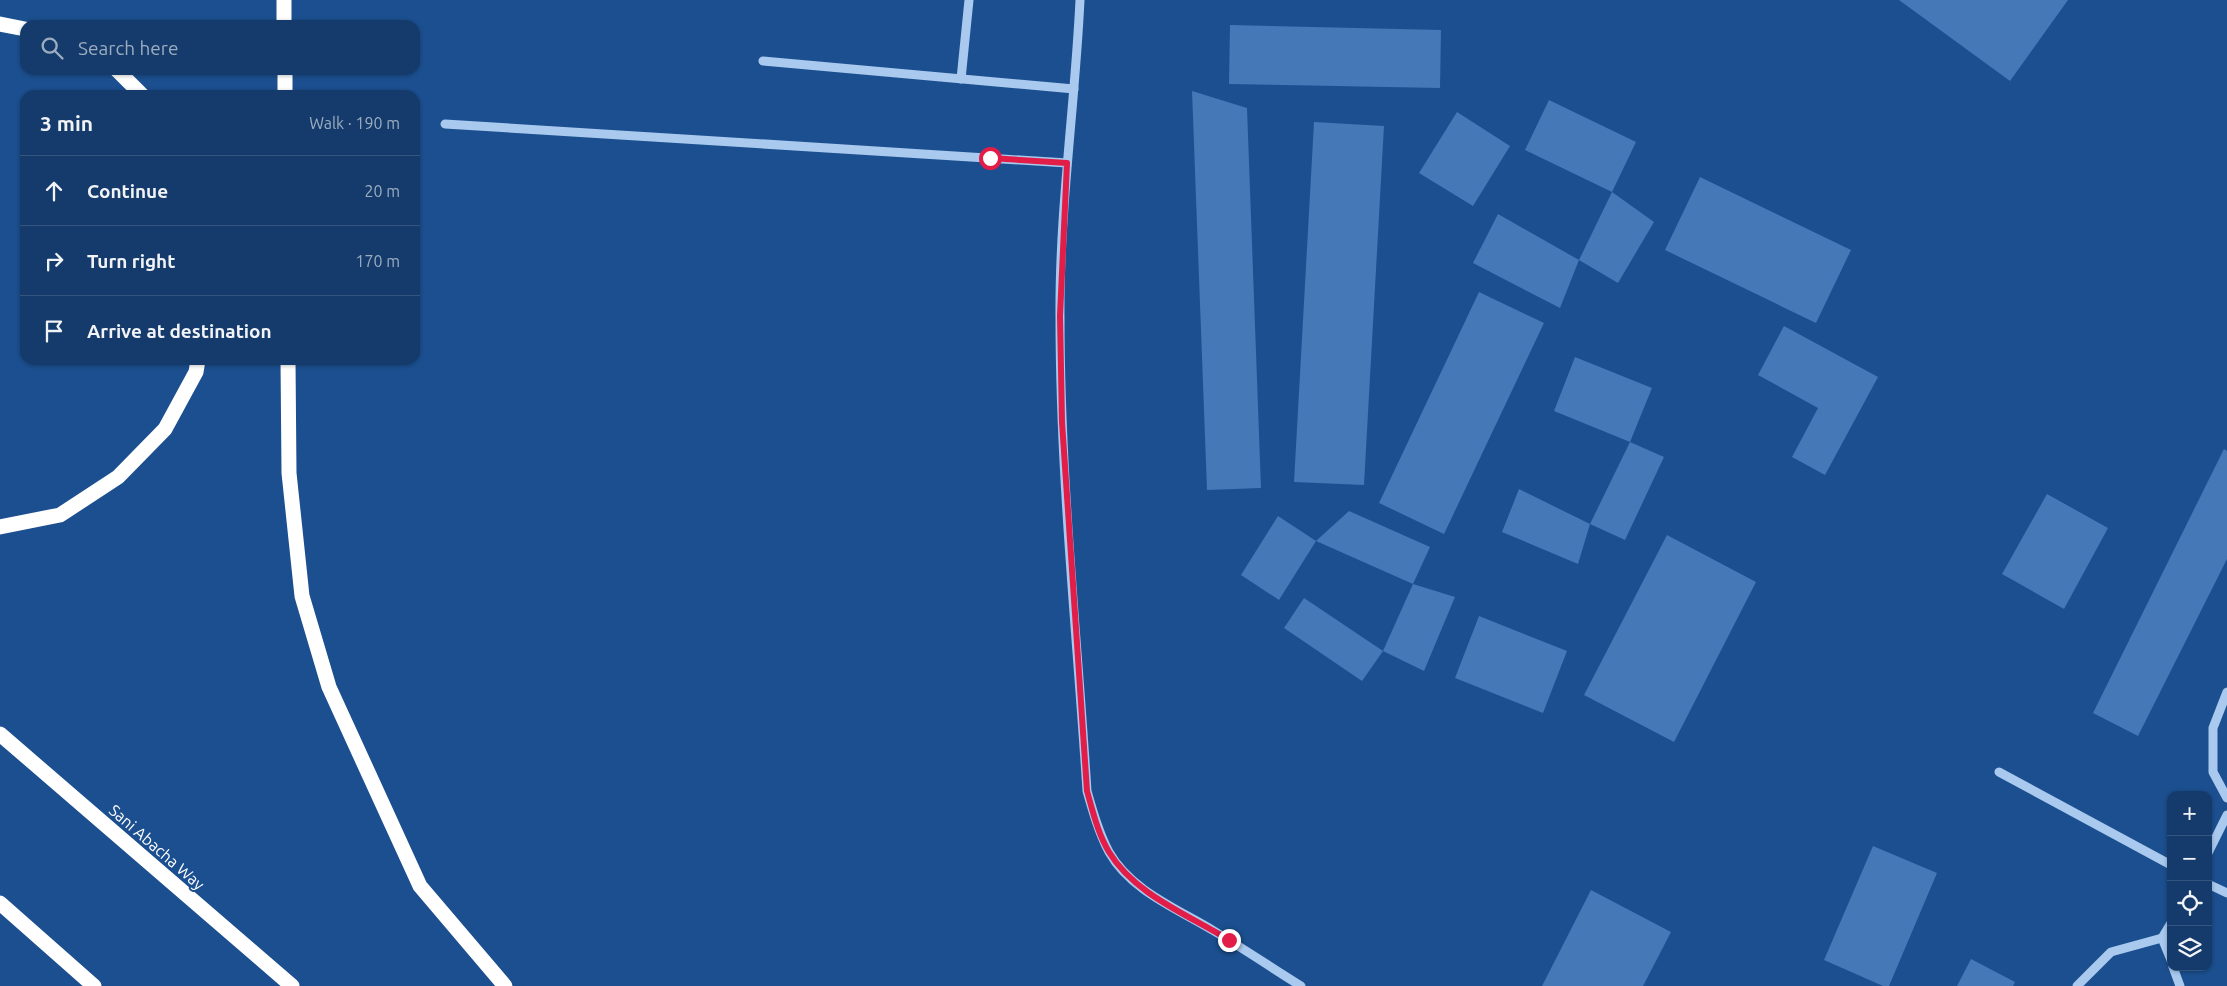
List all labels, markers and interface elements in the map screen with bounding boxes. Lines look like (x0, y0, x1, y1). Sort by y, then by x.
search box (20, 20, 420, 75)
icon: search (38, 34, 66, 62)
text: Search here (78, 37, 178, 59)
text: 3 min (40, 111, 93, 135)
text: Walk · 190 m (309, 114, 400, 132)
route start (979, 147, 1002, 170)
icon: ahead (40, 177, 68, 205)
text: Continue (87, 180, 168, 202)
text: 20 m (364, 182, 400, 200)
icon: right (40, 247, 68, 275)
text: Turn right (87, 250, 175, 272)
text: 170 m (355, 252, 400, 270)
icon: arrive (40, 317, 68, 345)
text: Arrive at destination (87, 320, 272, 342)
map controls (2167, 791, 2212, 971)
button: + (2167, 791, 2212, 836)
street label: Sani Abacha Way (106, 801, 208, 893)
button: − (2167, 836, 2212, 881)
button: locate (2167, 881, 2212, 926)
button: layers (2167, 926, 2212, 971)
route end (1218, 929, 1241, 952)

